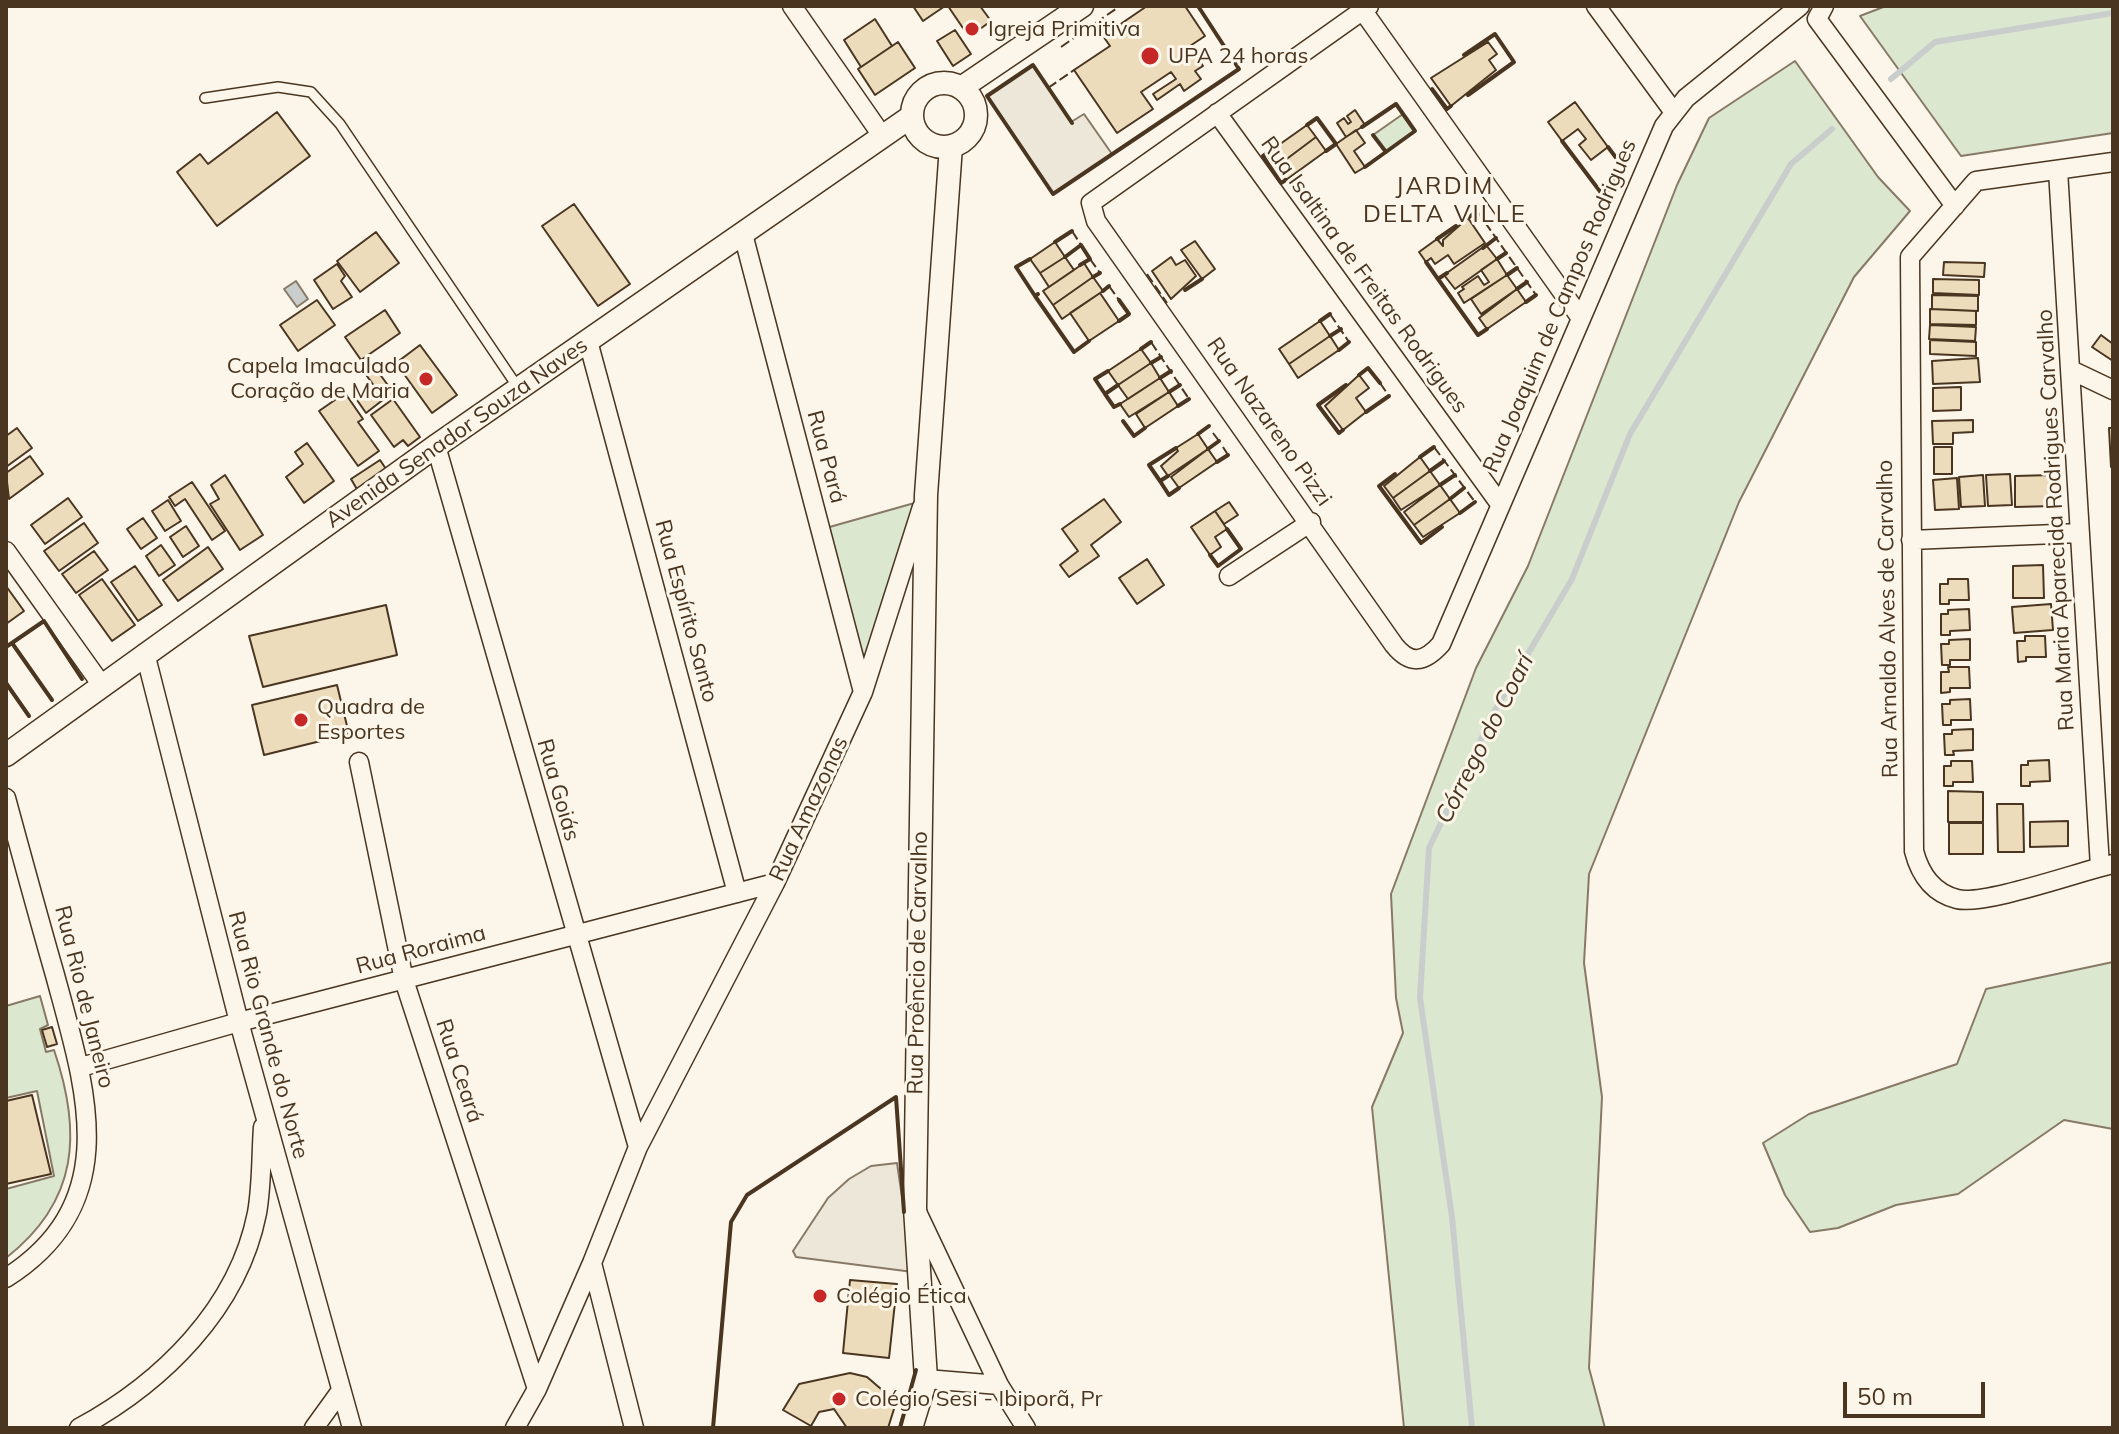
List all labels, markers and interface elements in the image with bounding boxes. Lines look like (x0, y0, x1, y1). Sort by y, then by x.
place label: Igreja Primitiva (988, 16, 1140, 42)
marker: Igreja Primitiva (963, 20, 981, 38)
place label: UPA 24 horas (1168, 43, 1308, 69)
marker: UPA 24 horas (1139, 45, 1161, 67)
street label: Rua Isaltina de Freitas Rodrigues (1255, 132, 1473, 418)
street label: Rua Joaquim de Campos Rodrigues (1478, 135, 1642, 477)
district label: JARDIM DELTA VILLE (1363, 173, 1527, 229)
street label: Rua Maria Aparecida Rodrigues Carvalho (2032, 309, 2080, 731)
street label: Avenida Senador Souza Naves (321, 332, 593, 534)
street label: Rua Nazareno Pizzi (1201, 333, 1337, 511)
place label: Capela Imaculado Coração de Maria (227, 353, 410, 404)
marker: Capela Imaculado Coração de Maria (417, 370, 435, 388)
street label: Rua Pará (801, 408, 851, 506)
street label: Rua Arnaldo Alves de Carvalho (1872, 460, 1904, 778)
street label: Rua Espírito Santo (649, 517, 723, 705)
water label: Córrego do Coarí (1430, 649, 1540, 829)
place label: Quadra de Esportes (317, 694, 425, 746)
marker: Quadra de Esportes (292, 711, 310, 729)
street label: Rua Amazonas (764, 733, 854, 885)
street label: Rua Goiás (531, 736, 585, 844)
street label: Rua Proêncio de Carvalho (903, 831, 933, 1095)
street label: Rua Rio de Janeiro (49, 903, 119, 1091)
street label: Rua Rio Grande do Norte (222, 908, 314, 1162)
street label: Rua Roraima (353, 920, 489, 980)
street label: Rua Ceará (430, 1016, 488, 1126)
place label: Colégio Ética (836, 1283, 967, 1309)
marker: Colégio Ética (811, 1287, 829, 1305)
scale bar (1847, 1366, 1989, 1416)
text: 50 m (1857, 1381, 1913, 1411)
place label: Colégio Sesi - Ibiporã, Pr (855, 1386, 1102, 1412)
marker: Colégio Sesi - Ibiporã, Pr (830, 1390, 848, 1408)

